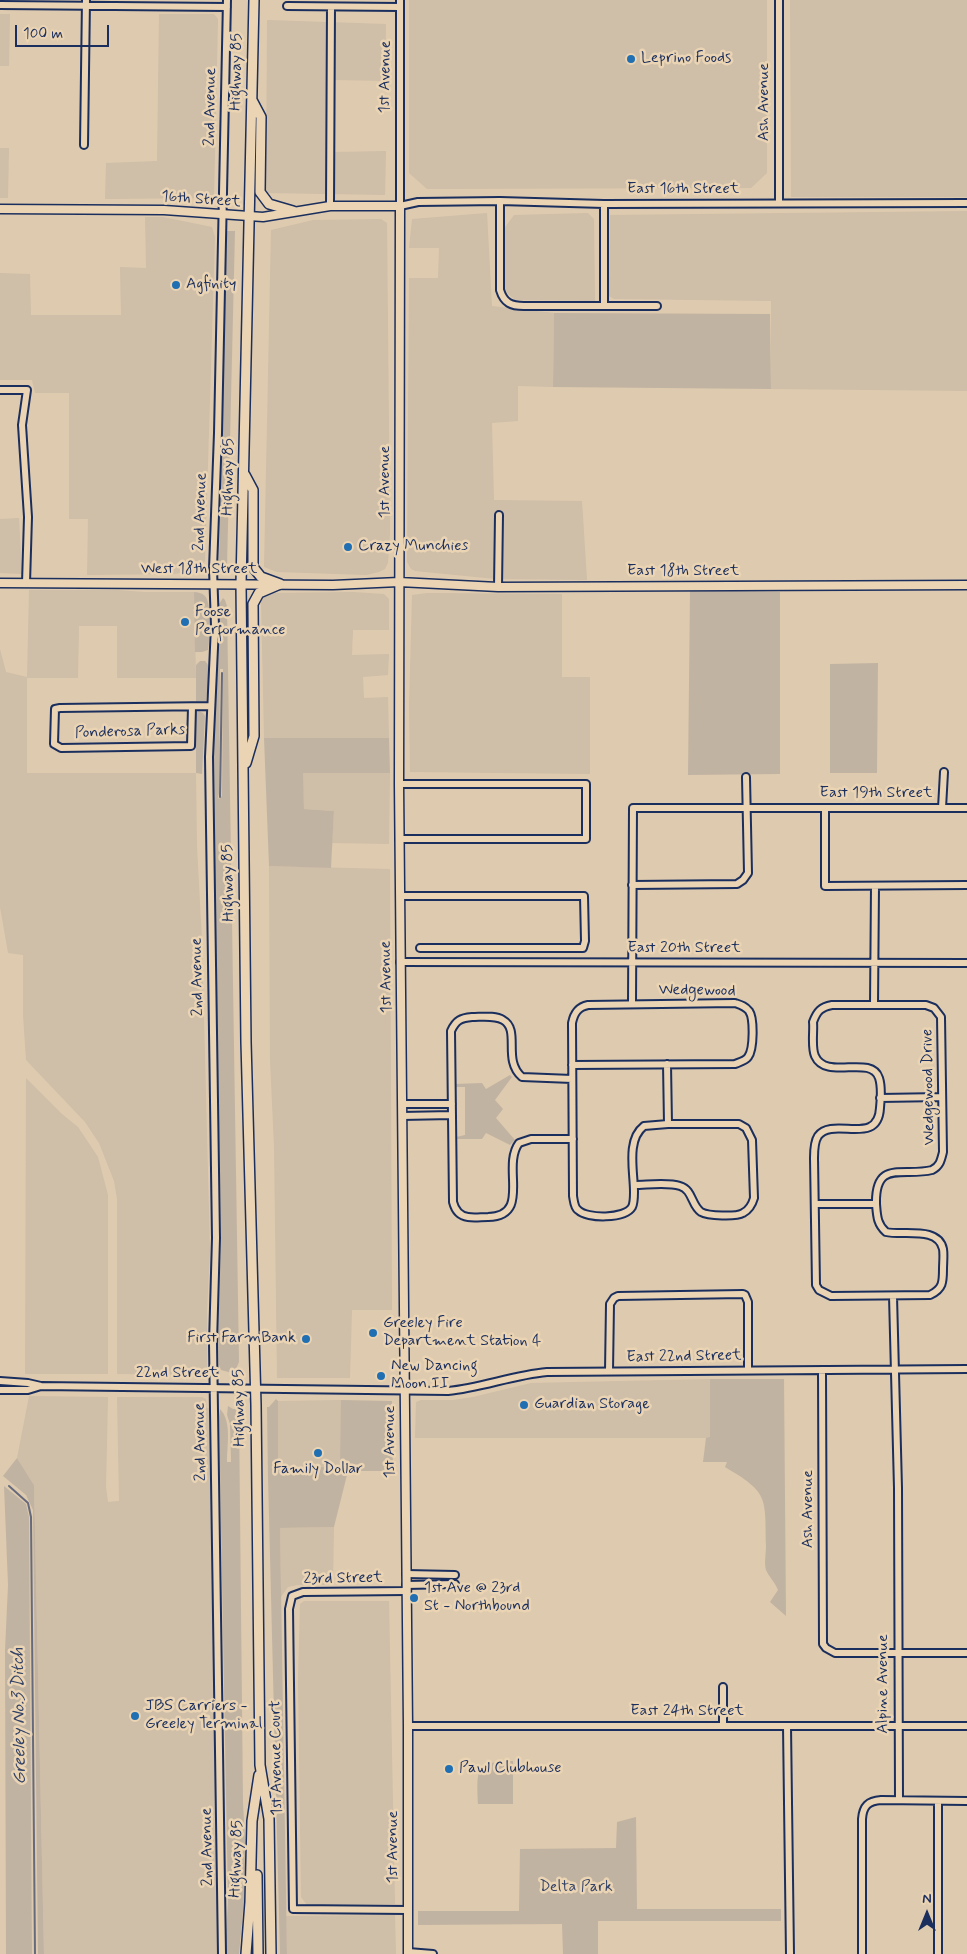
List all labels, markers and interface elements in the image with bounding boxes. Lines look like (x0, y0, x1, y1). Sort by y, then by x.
scale bar (18, 15, 111, 47)
text: 100 m (23, 24, 63, 44)
street label: Highway 85 (227, 33, 247, 111)
street label: 1st Avenue (376, 41, 396, 113)
place label: Leprino Foods (641, 49, 731, 69)
marker: Leprino Foods (625, 53, 637, 65)
street label: Ash Avenue (755, 63, 775, 141)
street label: 2nd Avenue (201, 68, 221, 146)
street label: East 16th Street (627, 180, 739, 200)
street label: 16th Street (161, 188, 241, 212)
place label: Agfinity (186, 275, 236, 295)
marker: Agfinity (170, 279, 182, 291)
street label: Highway 85 (219, 438, 239, 516)
street label: 1st Avenue (376, 446, 396, 518)
street label: 2nd Avenue (190, 472, 212, 552)
place label: Crazy Munchies (358, 537, 468, 557)
marker: Crazy Munchies (342, 541, 354, 553)
street label: West 18th Street (141, 560, 257, 580)
street label: East 18th Street (627, 562, 739, 582)
place label: Foose Performance (195, 603, 286, 641)
marker: Foose Performance (179, 616, 191, 628)
street label: Ponderosa Parks (75, 720, 185, 744)
street label: East 19th Street (820, 784, 932, 804)
street label: Highway 85 (219, 844, 239, 922)
street label: 2nd Avenue (188, 938, 208, 1016)
street label: East 20th Street (627, 939, 741, 959)
street label: 1st Avenue (377, 941, 397, 1013)
street label: Wedgewood (658, 981, 736, 1001)
street label: Wedgewood Drive (918, 1029, 940, 1145)
place label: Greeley Fire Department Station 4 (383, 1314, 541, 1352)
marker: Greeley Fire Department Station 4 (367, 1327, 379, 1339)
place label: First FarmBank (187, 1329, 296, 1349)
marker: First FarmBank (300, 1333, 312, 1345)
street label: East 22nd Street (626, 1346, 742, 1368)
place label: New Dancing Moon II (391, 1357, 478, 1395)
street label: 22nd Street (136, 1364, 218, 1384)
street label: Highway 85 (230, 1369, 250, 1447)
marker: New Dancing Moon II (375, 1370, 387, 1382)
place label: Guardian Storage (534, 1395, 650, 1415)
marker: Guardian Storage (518, 1399, 530, 1411)
street label: 2nd Avenue (191, 1403, 211, 1481)
street label: 1st Avenue (381, 1406, 401, 1478)
marker: Family Dollar (312, 1447, 324, 1459)
place label: Family Dollar (273, 1460, 363, 1480)
street label: Ash Avenue (799, 1470, 819, 1548)
street label: 23rd Street (303, 1569, 383, 1589)
place label: 1st Ave @ 23rd St - Northbound (424, 1579, 530, 1617)
marker: 1st Ave @ 23rd St - Northbound (408, 1592, 420, 1604)
street label: Alpine Avenue (874, 1634, 894, 1734)
water label: Greeley No.3 Ditch (8, 1647, 32, 1785)
place label: JBS Carriers - Greeley Terminal (145, 1697, 262, 1735)
street label: 1st Avenue Court (266, 1700, 288, 1816)
street label: East 24th Street (630, 1702, 744, 1722)
marker: JBS Carriers - Greeley Terminal (129, 1710, 141, 1722)
place label: Pawl Clubhouse (459, 1759, 561, 1779)
marker: Pawl Clubhouse (443, 1763, 455, 1775)
street label: 2nd Avenue (198, 1808, 218, 1886)
street label: 1st Avenue (384, 1811, 404, 1883)
street label: Highway 85 (226, 1820, 248, 1898)
park label: Delta Park (539, 1878, 613, 1898)
north arrow (902, 1889, 952, 1939)
text: N (922, 1890, 932, 1908)

